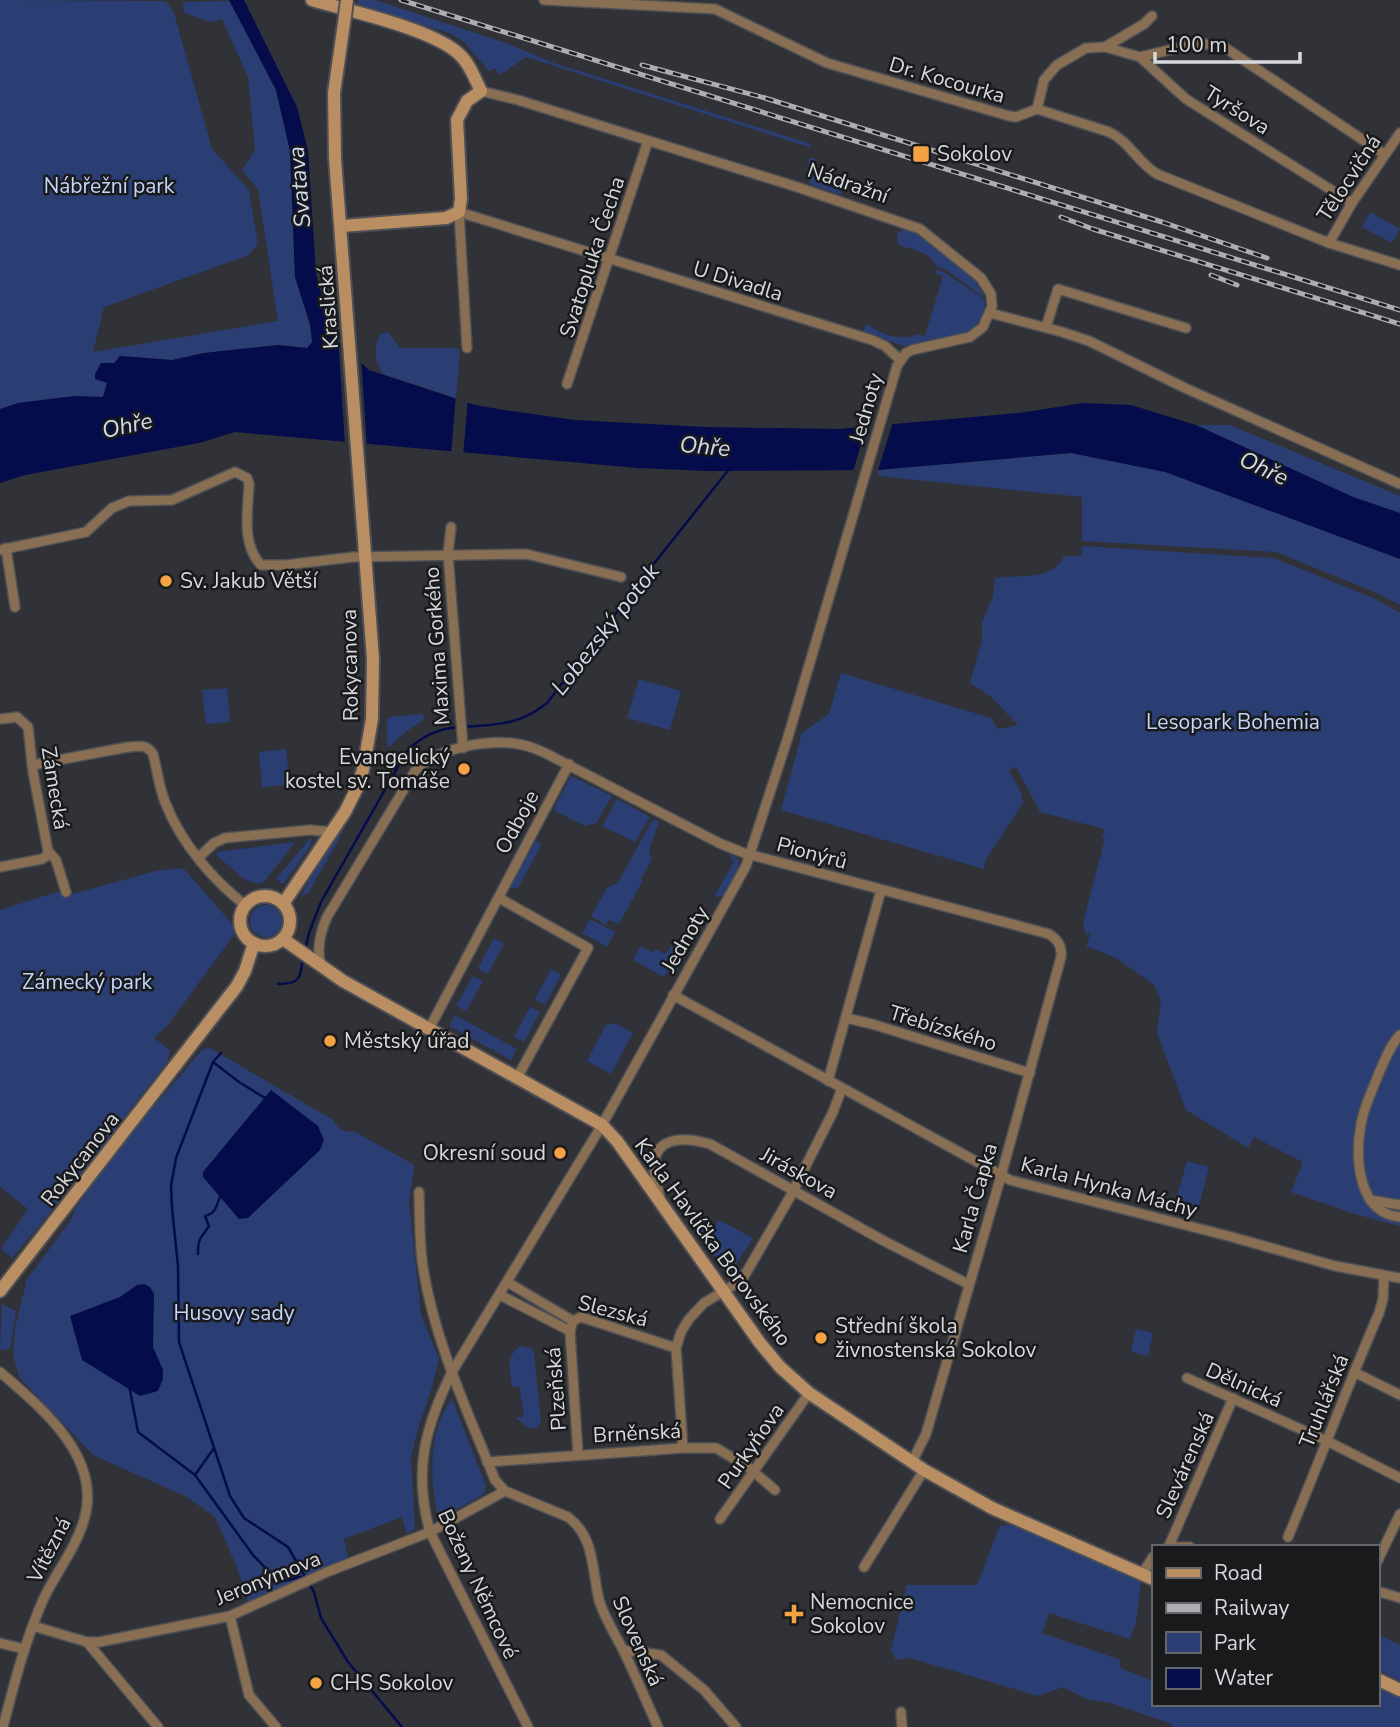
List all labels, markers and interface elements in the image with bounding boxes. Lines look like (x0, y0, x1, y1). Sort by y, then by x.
scale bar (1155, 21, 1300, 65)
text: 100 m (1166, 31, 1227, 59)
street label: Dr. Kocourka (886, 50, 1008, 110)
street label: Tyršova (1199, 79, 1275, 141)
street label: Tělocvičná (1310, 129, 1388, 227)
place label: Sokolov (937, 140, 1012, 168)
marker: Sokolov (911, 144, 931, 164)
water label: Svatava (280, 145, 319, 229)
street label: Nádražní (804, 156, 893, 210)
park label: Nábřežní park (44, 172, 175, 200)
street label: Svatopluka Čecha (553, 173, 631, 341)
street label: U Divadla (690, 254, 786, 308)
street label: Kraslická (311, 264, 345, 350)
street label: Jednoty (842, 369, 889, 447)
water label: Ohře (99, 405, 155, 446)
water label: Ohře (678, 429, 732, 464)
water label: Ohře (1234, 444, 1293, 493)
water label: Lobezský potok (544, 557, 667, 702)
street label: Maxima Gorkého (417, 566, 457, 726)
place label: Sv. Jakub Větší (180, 567, 318, 595)
marker: Sv. Jakub Větší (158, 573, 174, 589)
street label: Rokycanova (335, 609, 365, 721)
park label: Lesopark Bohemia (1146, 708, 1320, 736)
place label: Evangelický kostel sv. Tomáše (285, 743, 450, 795)
street label: Zámecká (35, 744, 75, 832)
marker: Evangelický kostel sv. Tomáše (456, 761, 472, 777)
street label: Odboje (489, 785, 545, 859)
street label: Pionýrů (774, 830, 850, 876)
street label: Jednoty (654, 901, 715, 978)
park label: Zámecký park (22, 968, 152, 996)
street label: Třebízského (886, 998, 1000, 1058)
place label: Městský úřad (344, 1027, 470, 1055)
marker: Městský úřad (322, 1033, 338, 1049)
street label: Rokycanova (34, 1106, 126, 1212)
street label: Karla Havlíčka Borovského (628, 1132, 798, 1352)
place label: Okresní soud (423, 1139, 546, 1167)
street label: Jiráskova (755, 1140, 842, 1206)
street label: Karla Čapka (946, 1140, 1004, 1256)
marker: Okresní soud (552, 1145, 568, 1161)
street label: Karla Hynka Máchy (1018, 1150, 1201, 1224)
street label: Slezská (575, 1288, 651, 1334)
park label: Husovy sady (173, 1299, 295, 1327)
place label: Střední škola živnostenská Sokolov (835, 1312, 1037, 1364)
marker: Střední škola živnostenská Sokolov (813, 1330, 829, 1346)
street label: Plzeňská (539, 1346, 573, 1432)
street label: Truhlářská (1293, 1350, 1355, 1452)
street label: Dělnická (1201, 1356, 1287, 1414)
street label: Purkyňova (711, 1398, 791, 1494)
street label: Slevárenská (1149, 1407, 1221, 1523)
street label: Brněnská (592, 1417, 682, 1449)
street label: Boženy Němcové (431, 1505, 525, 1663)
street label: Vítězná (20, 1512, 77, 1589)
street label: Jeronýmova (210, 1544, 325, 1612)
legend (1152, 1545, 1379, 1706)
text: Road (1214, 1559, 1263, 1587)
place label: Nemocnice Sokolov (810, 1588, 914, 1640)
street label: Slovenská (606, 1591, 670, 1691)
text: Railway (1214, 1594, 1289, 1622)
marker: Nemocnice Sokolov (784, 1604, 804, 1624)
text: Park (1214, 1629, 1256, 1657)
text: Water (1214, 1664, 1273, 1692)
place label: CHS Sokolov (330, 1669, 454, 1697)
marker: CHS Sokolov (308, 1675, 324, 1691)

